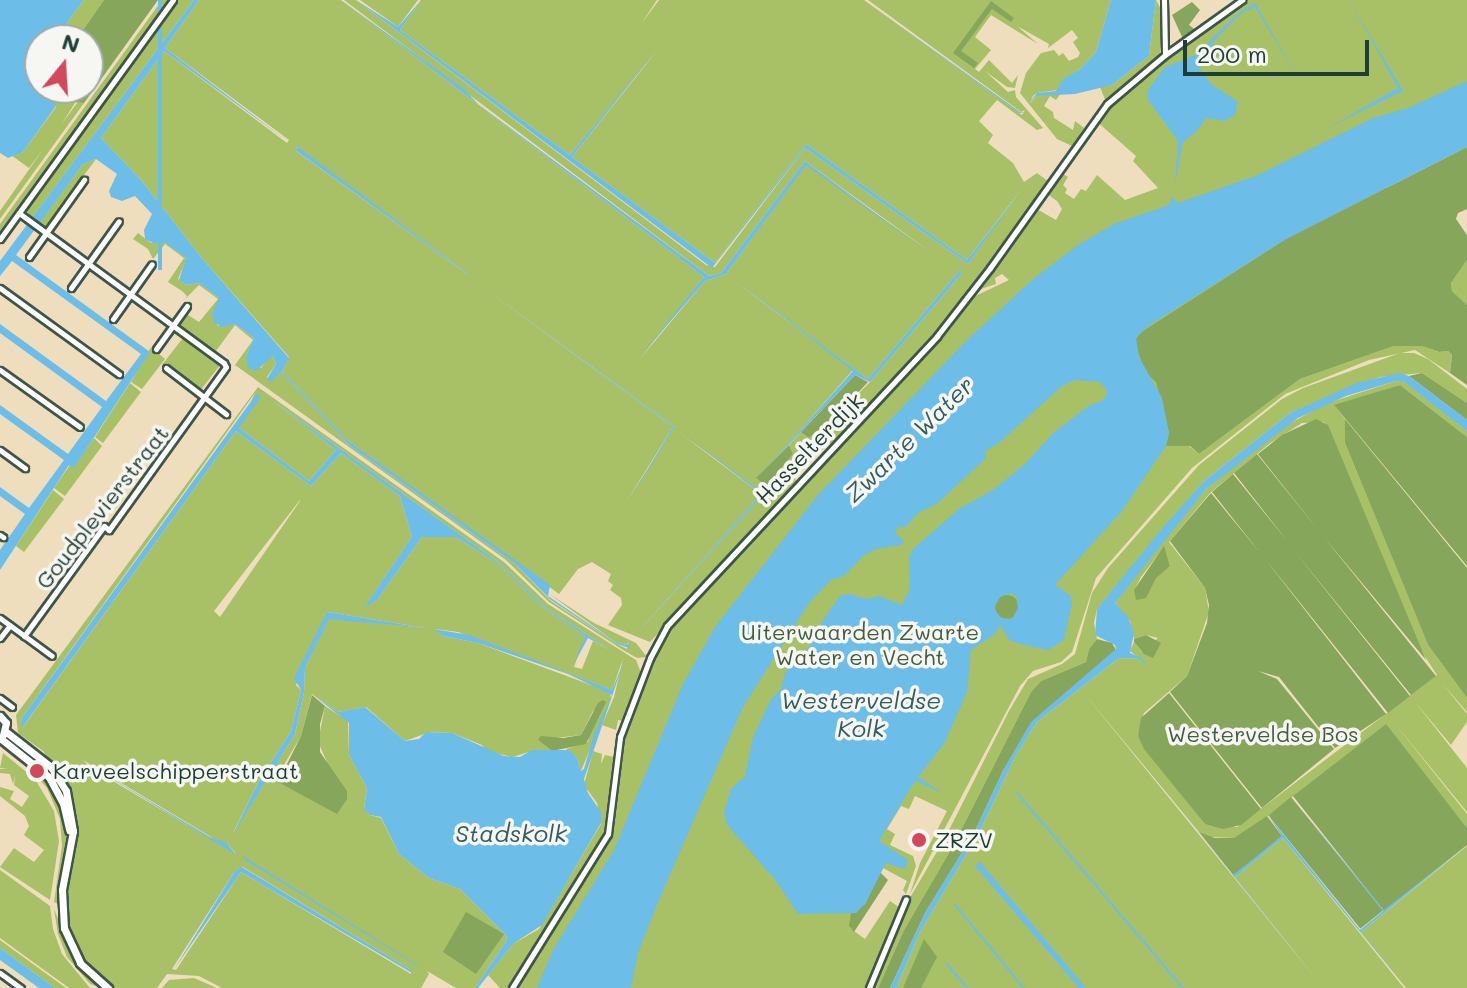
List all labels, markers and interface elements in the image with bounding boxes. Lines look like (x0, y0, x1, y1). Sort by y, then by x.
north arrow (24, 24, 104, 104)
scale bar (1187, 24, 1373, 74)
text: N (59, 26, 83, 59)
text: 200 m (1197, 38, 1267, 69)
water label: Zwarte Water (838, 370, 980, 508)
street label: Hasselterdijk (749, 387, 869, 509)
street label: Goudplevierstraat (30, 420, 174, 594)
park label: Uiterwaarden Zwarte Water en Vecht (741, 618, 979, 670)
water label: Westerveldse Kolk (781, 686, 941, 742)
park label: Westerveldse Bos (1167, 721, 1359, 747)
place label: Karveelschipperstraat (53, 758, 299, 784)
marker: Karveelschipperstraat (28, 762, 46, 780)
water label: Stadskolk (455, 819, 567, 847)
place label: ZRZV (935, 827, 993, 853)
marker: ZRZV (910, 831, 928, 849)

